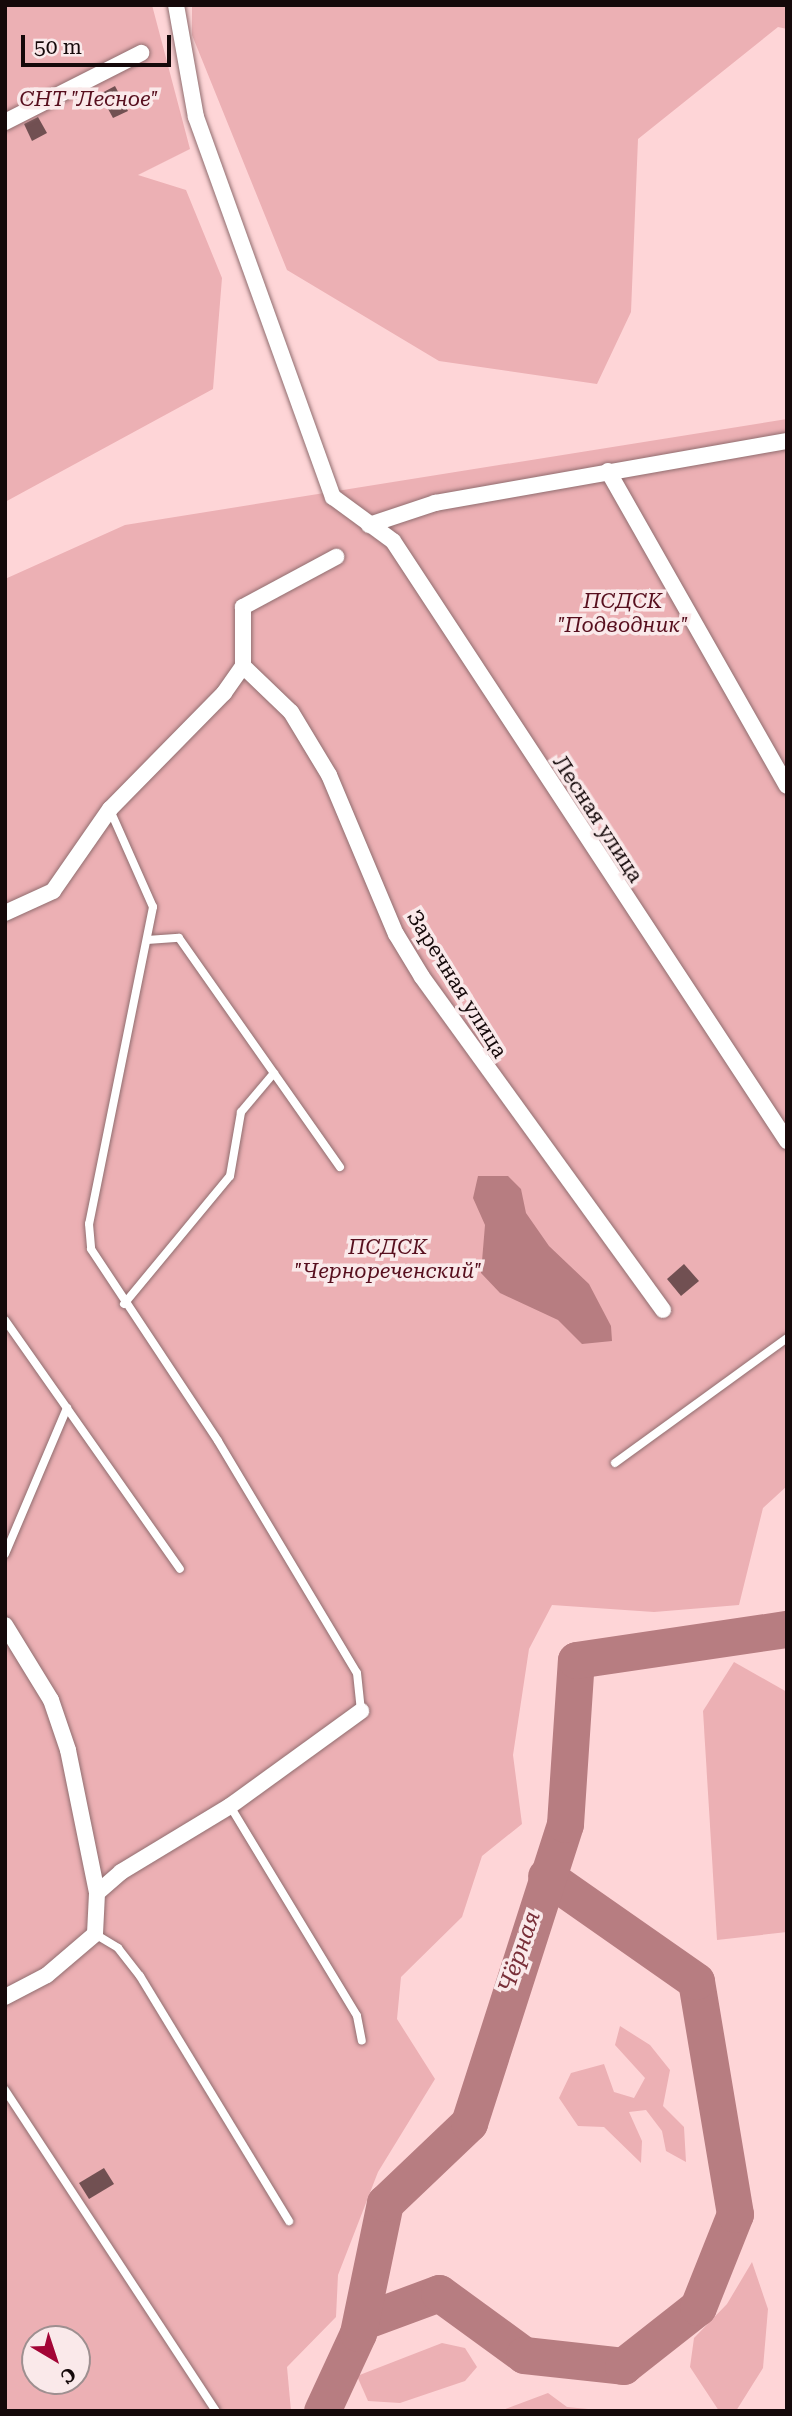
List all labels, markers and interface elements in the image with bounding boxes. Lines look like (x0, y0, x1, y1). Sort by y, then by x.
scale bar (24, 21, 175, 65)
text: 50 m (34, 35, 82, 59)
park label: СНТ "Лесное" (19, 86, 159, 112)
park label: ПСДСК "Подводник" (558, 588, 688, 638)
street label: Лесная улица (548, 751, 648, 887)
street label: Заречная улица (401, 905, 513, 1063)
park label: ПСДСК "Чернореченский" (294, 1234, 482, 1284)
water label: Чёрная (493, 1907, 547, 1997)
north arrow (21, 2325, 91, 2395)
text: С (56, 2362, 81, 2388)

